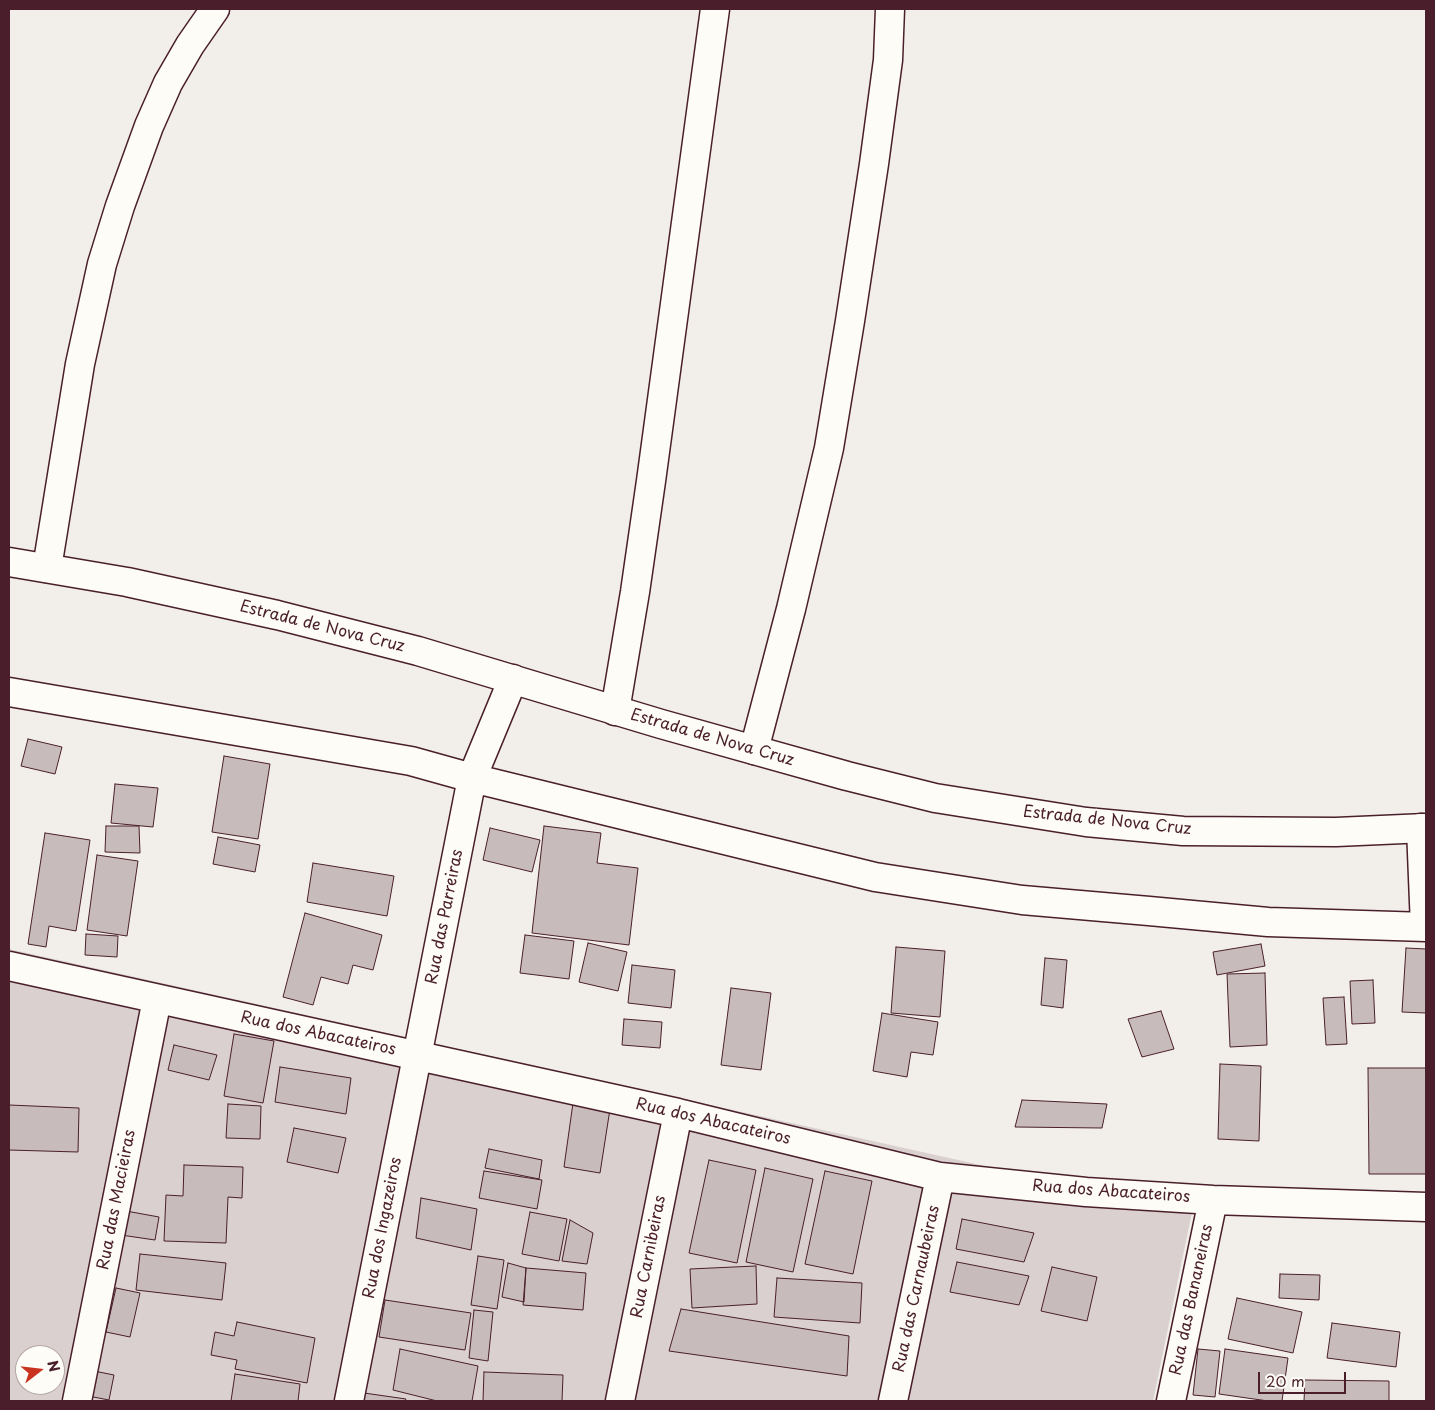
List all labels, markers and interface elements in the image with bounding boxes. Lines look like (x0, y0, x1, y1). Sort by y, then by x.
street label: Estrada de Nova Cruz (238, 597, 406, 657)
street label: Estrada de Nova Cruz (628, 705, 796, 771)
street label: Estrada de Nova Cruz (1022, 803, 1192, 839)
street label: Rua das Parreiras (422, 848, 468, 986)
street label: Rua dos Abacateiros (239, 1008, 397, 1060)
street label: Rua dos Abacateiros (634, 1095, 792, 1149)
street label: Rua das Macieiras (94, 1128, 140, 1272)
street label: Rua dos Ingazeiros (360, 1156, 406, 1300)
street label: Rua dos Abacateiros (1031, 1177, 1191, 1207)
street label: Rua Carnibeiras (628, 1194, 670, 1320)
street label: Rua das Carnaubeiras (890, 1204, 944, 1374)
street label: Rua das Bananeiras (1167, 1223, 1217, 1377)
north arrow (15, 1345, 65, 1395)
text: N (42, 1358, 66, 1374)
scale bar (1260, 1362, 1348, 1394)
text: 20 m (1266, 1369, 1305, 1392)

